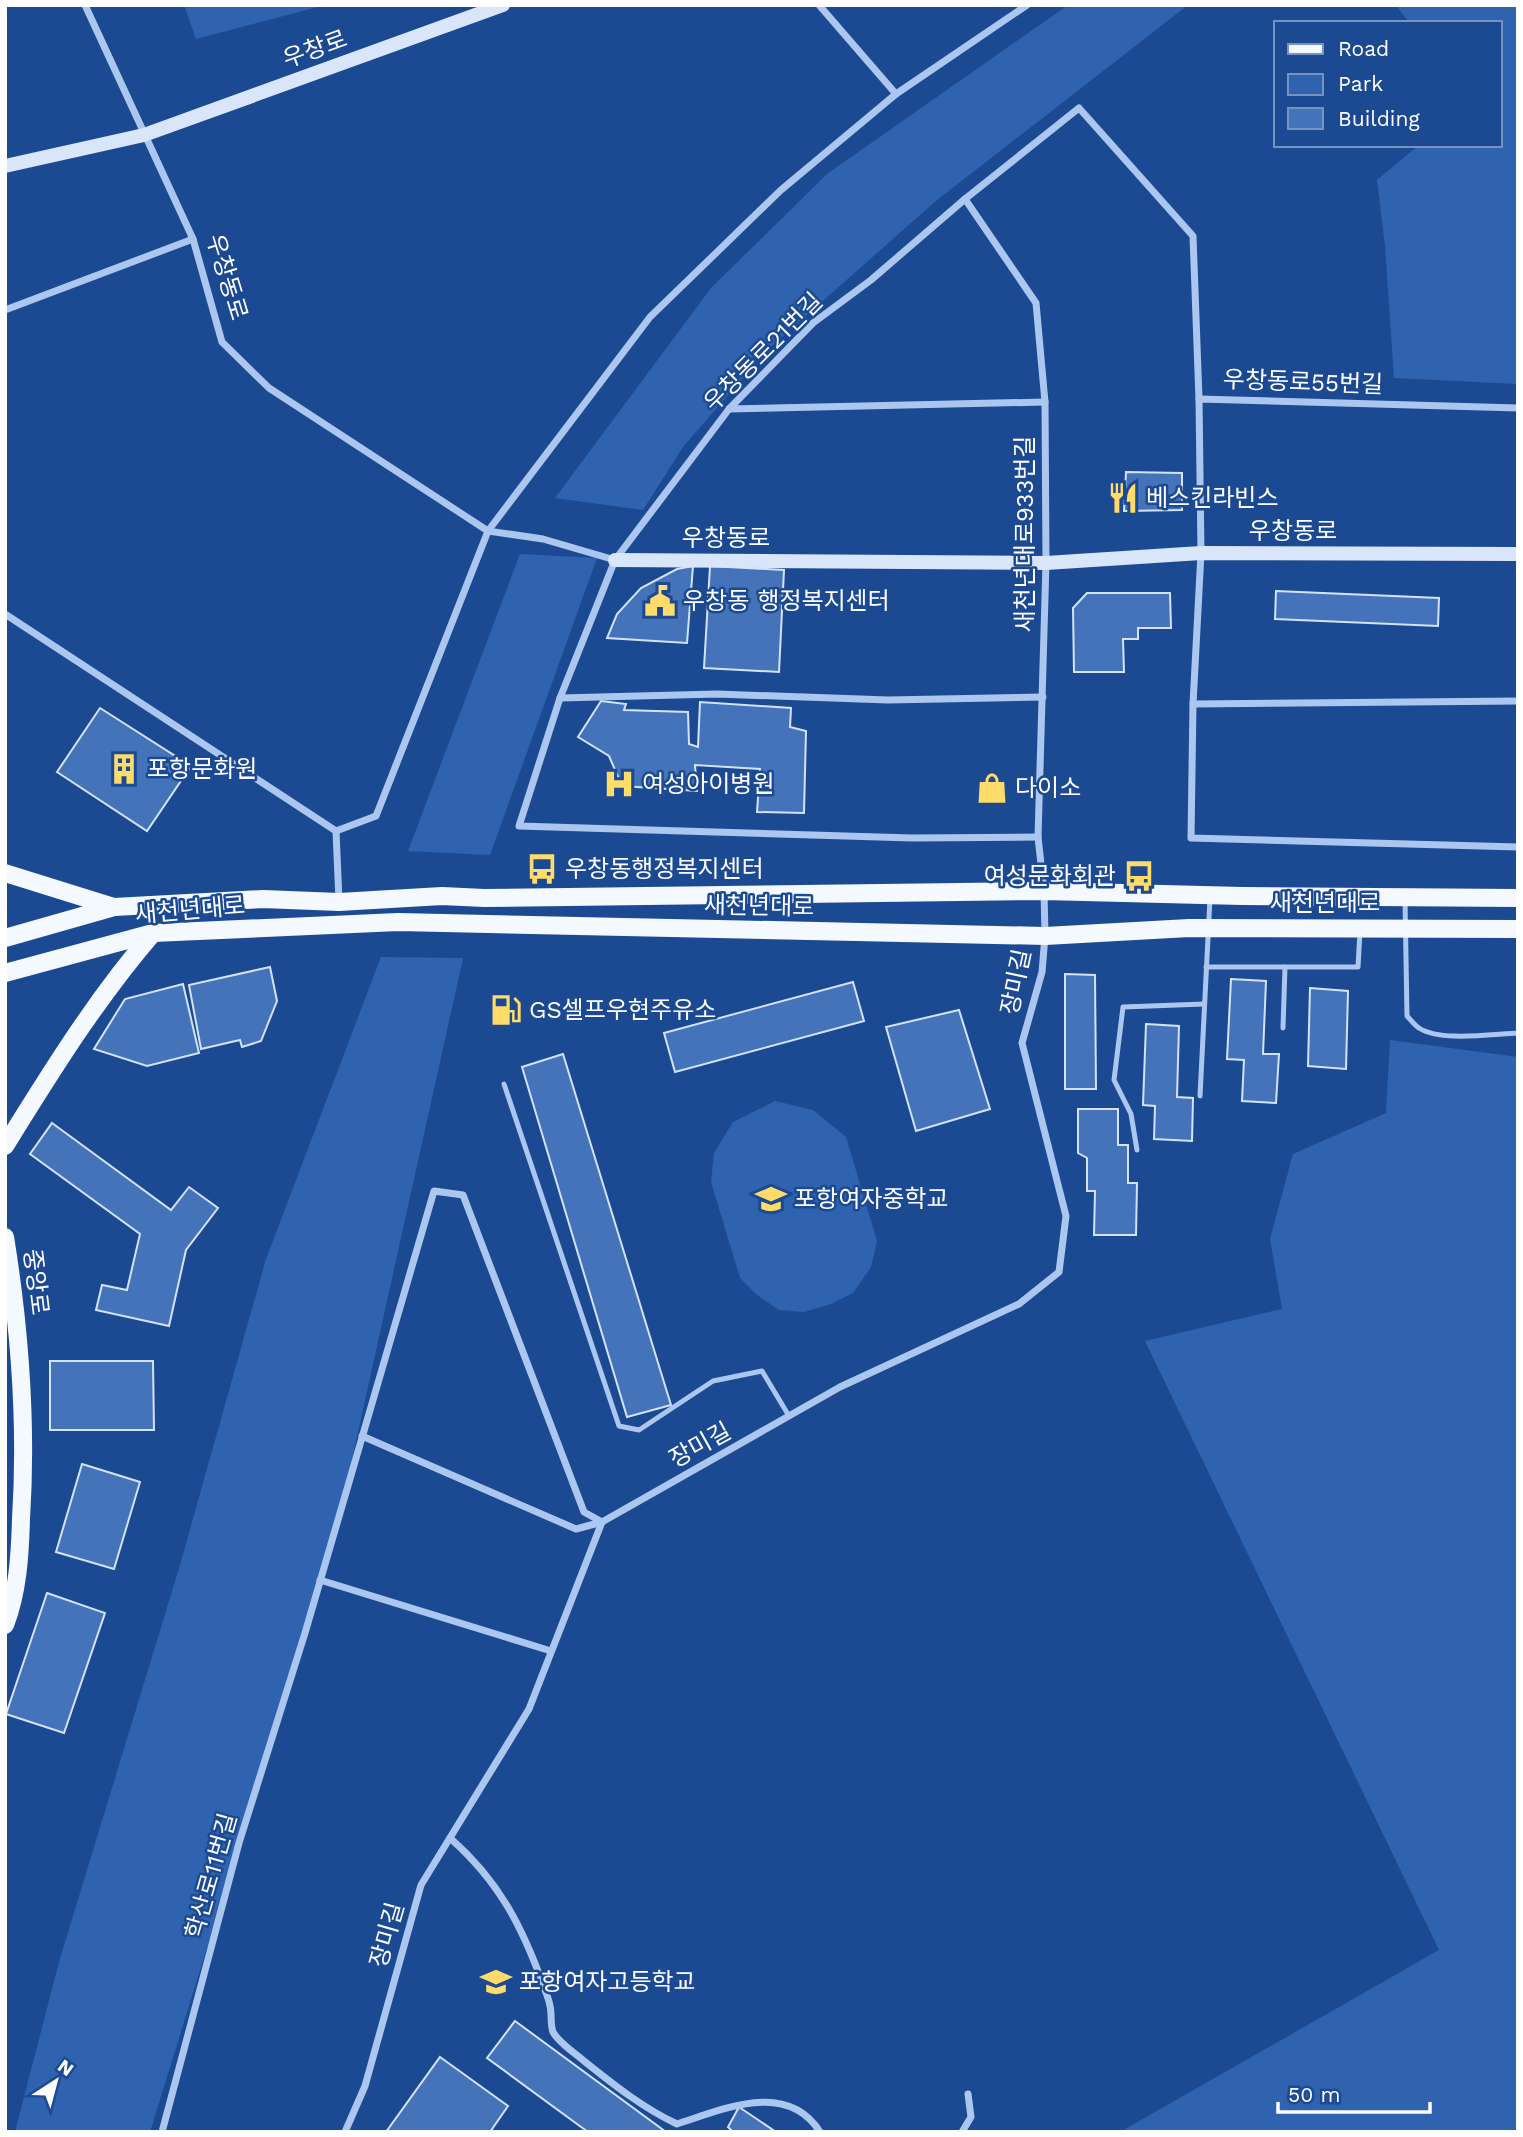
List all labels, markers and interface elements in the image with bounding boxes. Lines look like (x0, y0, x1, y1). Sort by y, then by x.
legend (1274, 21, 1502, 147)
street label: 우창로 (279, 25, 351, 73)
text: Road (1338, 36, 1389, 61)
text: Park (1338, 71, 1383, 96)
text: Building (1338, 106, 1420, 131)
street label: 우창동로 (201, 231, 253, 323)
street label: 우창동로21번길 (698, 287, 828, 417)
street label: 우창동로55번길 (1222, 365, 1384, 399)
street label: 새천년대로933번길 (1011, 436, 1039, 632)
restaurant icon: 베스킨라빈스 (1106, 481, 1140, 515)
place label: 베스킨라빈스 (1146, 484, 1278, 512)
street label: 우창동로 (1249, 517, 1337, 545)
street label: 우창동로 (682, 524, 770, 552)
public building icon: 우창동 행정복지센터 (643, 584, 677, 618)
place label: 우창동 행정복지센터 (683, 587, 890, 615)
building icon: 포항문화원 (107, 752, 141, 786)
place label: 포항문화원 (147, 755, 257, 783)
hospital icon: 여성아이병원 (602, 767, 636, 801)
place label: 여성아이병원 (642, 770, 774, 798)
shop icon: 다이소 (975, 771, 1009, 805)
place label: 다이소 (1015, 774, 1081, 802)
bus stop icon: 우창동행정복지센터 (525, 852, 559, 886)
place label: 우창동행정복지센터 (565, 855, 764, 883)
bus stop icon: 여성문화회관 (1122, 859, 1156, 893)
place label: 여성문화회관 (984, 862, 1116, 890)
street label: 새천년대로 (1270, 889, 1380, 917)
street label: 새천년대로 (134, 891, 246, 929)
street label: 새천년대로 (704, 891, 814, 921)
street label: 장미길 (995, 947, 1037, 1017)
fuel station icon: GS셀프우현주유소 (489, 993, 523, 1027)
place label: GS셀프우현주유소 (529, 996, 716, 1024)
school or university icon: 포항여자중학교 (754, 1182, 788, 1216)
place label: 포항여자중학교 (794, 1185, 949, 1213)
street label: 중앙로 (18, 1247, 54, 1317)
street label: 장미길 (664, 1417, 736, 1473)
street label: 학산로11번길 (180, 1810, 242, 1942)
street label: 장미길 (364, 1899, 410, 1971)
school or university icon: 포항여자고등학교 (479, 1965, 513, 1999)
place label: 포항여자고등학교 (519, 1968, 696, 1996)
north arrow (21, 2046, 91, 2116)
text: N (53, 2054, 78, 2081)
scale bar (1278, 2070, 1430, 2114)
text: 50 m (1288, 2082, 1340, 2107)

